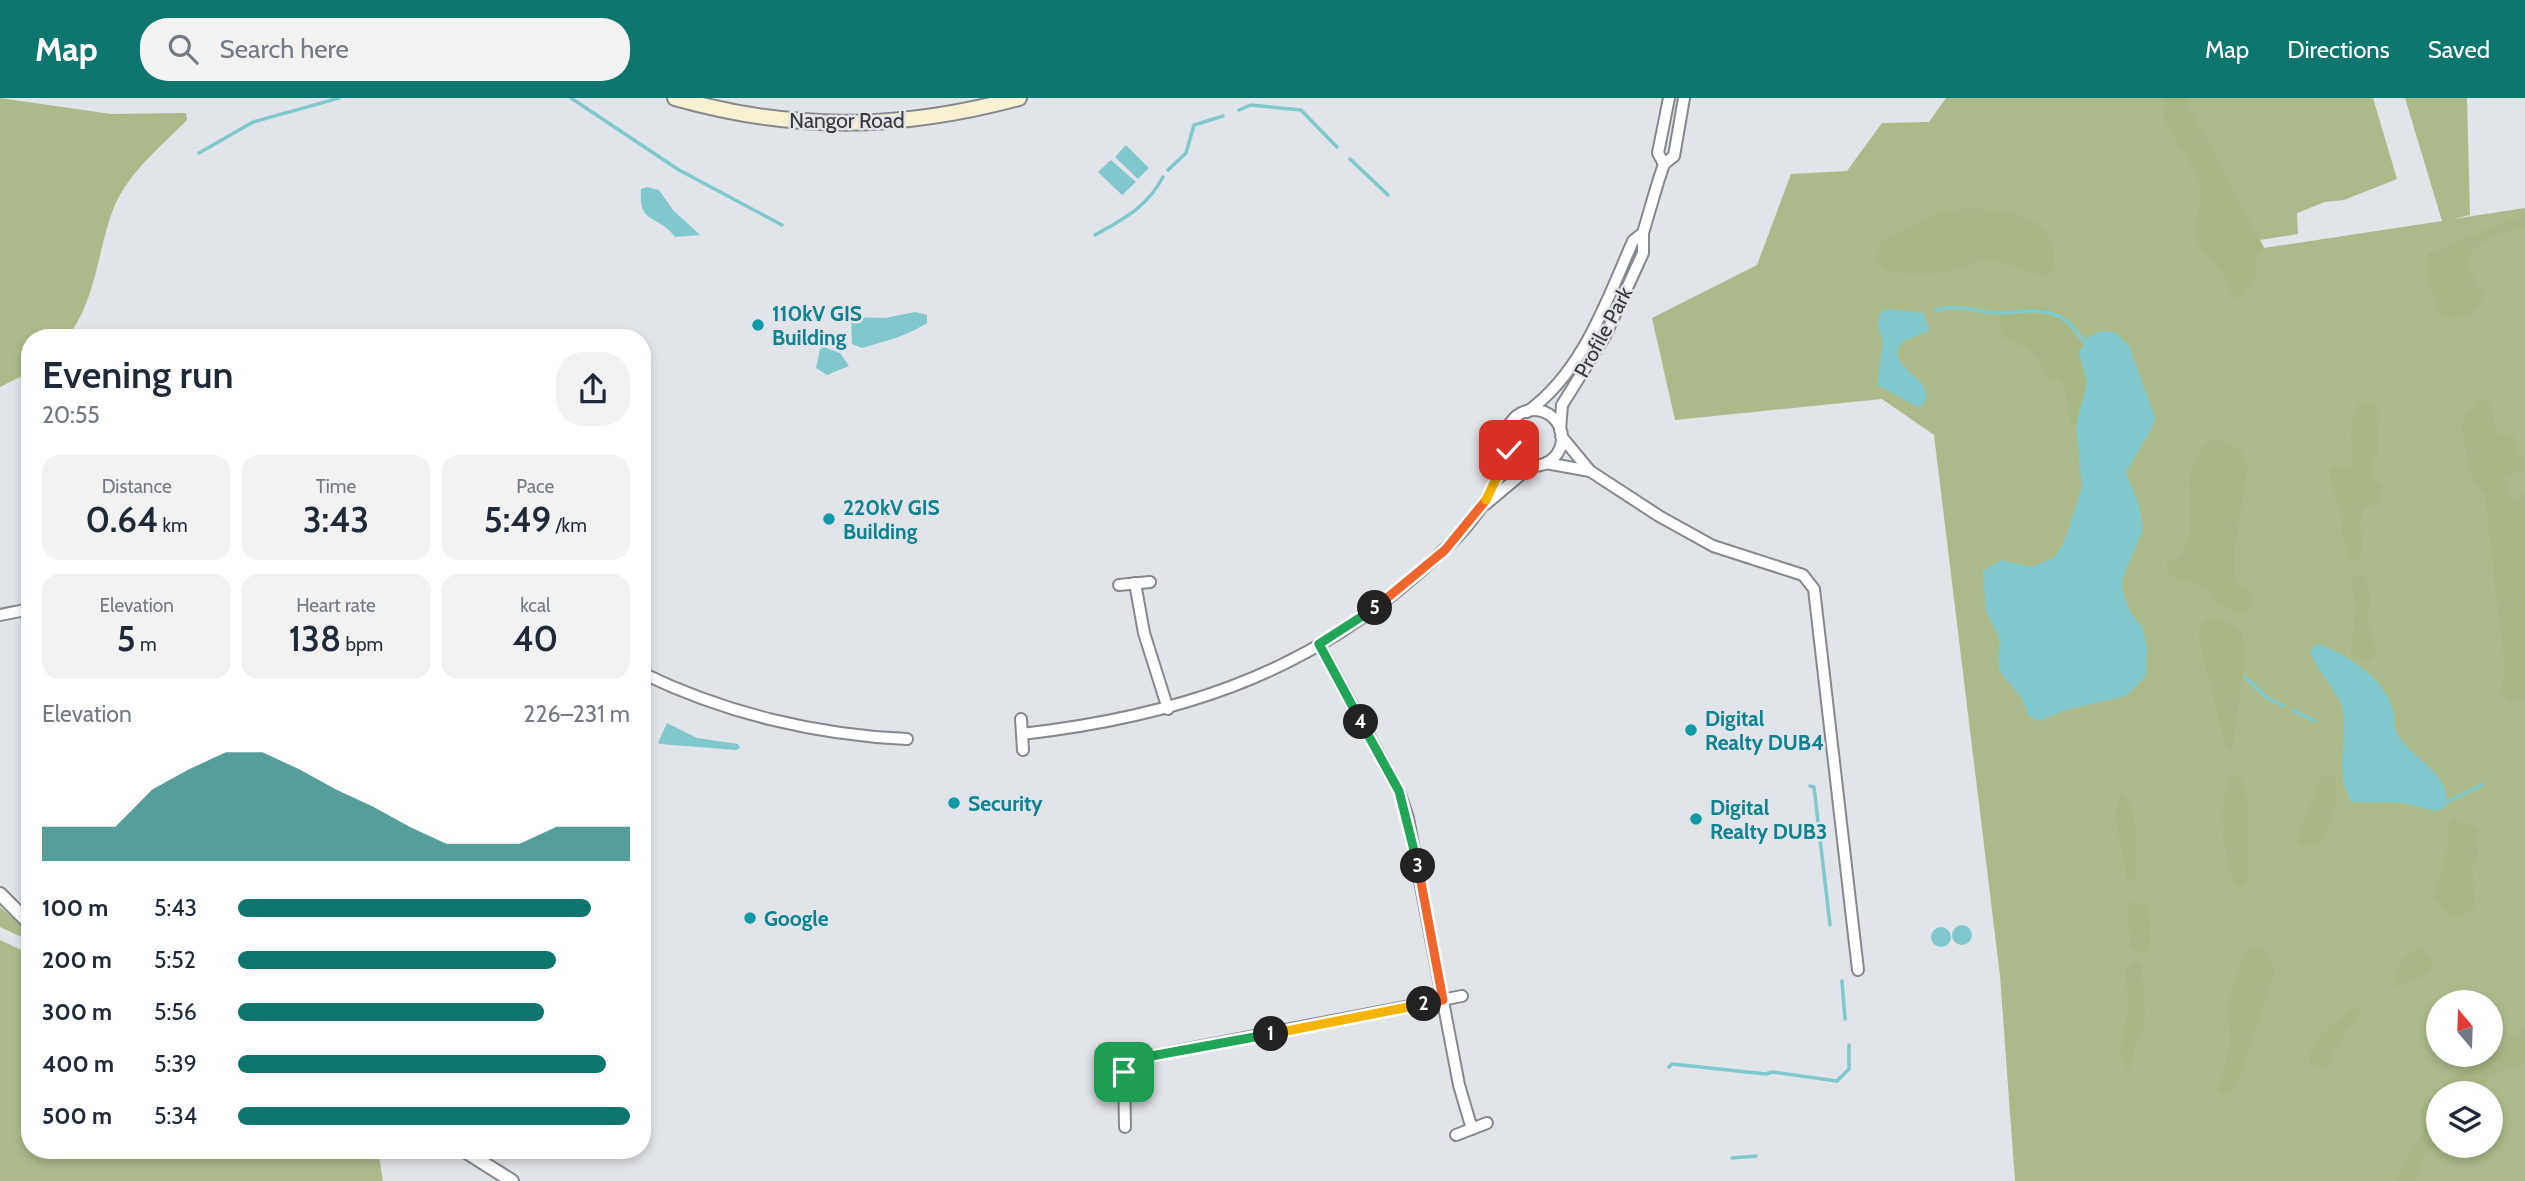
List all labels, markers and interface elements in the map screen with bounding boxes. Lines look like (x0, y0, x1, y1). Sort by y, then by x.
search box (140, 18, 630, 81)
text: Map (35, 29, 98, 69)
icon: search (164, 30, 202, 68)
text: Search here (220, 33, 349, 65)
text: Map (2205, 35, 2249, 64)
text: Directions (2287, 35, 2390, 64)
text: Saved (2428, 35, 2490, 64)
street label: Nangor Road (789, 108, 905, 133)
street label: Profile Park (1569, 282, 1638, 382)
place label: 110kV GIS Building (772, 301, 862, 350)
marker: 110kV GIS Building (750, 317, 766, 333)
text: Evening run (42, 351, 234, 398)
button: share (556, 352, 630, 426)
text: 20:55 (42, 401, 100, 429)
pin (1479, 420, 1539, 480)
icon: check (1490, 431, 1528, 469)
text: Distance (102, 475, 172, 498)
text: Time (316, 475, 356, 498)
text: Pace (516, 475, 554, 498)
place label: 220kV GIS Building (843, 495, 940, 544)
text: 0.64 (86, 498, 158, 541)
text: 3:43 (303, 498, 369, 541)
text: 5:49 (484, 498, 551, 541)
marker: 220kV GIS Building (821, 511, 837, 527)
text: km (158, 514, 188, 537)
text: /km (551, 514, 587, 537)
pin: 5 (1358, 590, 1392, 626)
text: Elevation (100, 594, 174, 617)
text: Heart rate (296, 594, 376, 617)
text: kcal (520, 594, 550, 617)
text: 5 (1369, 596, 1380, 619)
text: 5 (117, 617, 136, 660)
text: 138 (289, 617, 341, 660)
text: 40 (512, 617, 558, 660)
text: m (136, 633, 157, 656)
text: bpm (341, 633, 383, 656)
text: Elevation (42, 700, 132, 728)
text: 226–231 m (523, 700, 630, 728)
pin: 4 (1344, 704, 1378, 740)
place label: Digital Realty DUB4 (1705, 706, 1824, 755)
text: 4 (1355, 710, 1366, 733)
marker: Digital Realty DUB4 (1683, 722, 1699, 738)
place label: Security (968, 791, 1043, 816)
marker: Security (946, 795, 962, 811)
place label: Digital Realty DUB3 (1710, 795, 1827, 844)
marker: Digital Realty DUB3 (1688, 811, 1704, 827)
pin: 3 (1400, 848, 1436, 884)
text: 3 (1412, 854, 1423, 877)
text: 100 m (42, 894, 108, 922)
text: 5:43 (154, 894, 197, 922)
place label: Google (764, 906, 829, 931)
marker: Google (742, 910, 758, 926)
text: 200 m (42, 946, 112, 974)
text: 5:52 (154, 946, 196, 974)
pin: 2 (1406, 986, 1442, 1021)
north arrow (2426, 990, 2502, 1068)
map controls (2426, 990, 2503, 1158)
text: 2 (1418, 992, 1429, 1015)
text: 300 m (42, 998, 112, 1026)
text: 5:56 (154, 998, 197, 1026)
pin: 1 (1254, 1016, 1288, 1052)
text: 1 (1267, 1022, 1274, 1045)
pin (1094, 1042, 1154, 1102)
text: 400 m (42, 1050, 114, 1078)
text: 5:39 (154, 1050, 197, 1078)
icon: arrive (1105, 1053, 1143, 1091)
button: layers (2426, 1081, 2503, 1158)
text: 500 m (42, 1102, 112, 1130)
text: 5:34 (154, 1102, 197, 1130)

